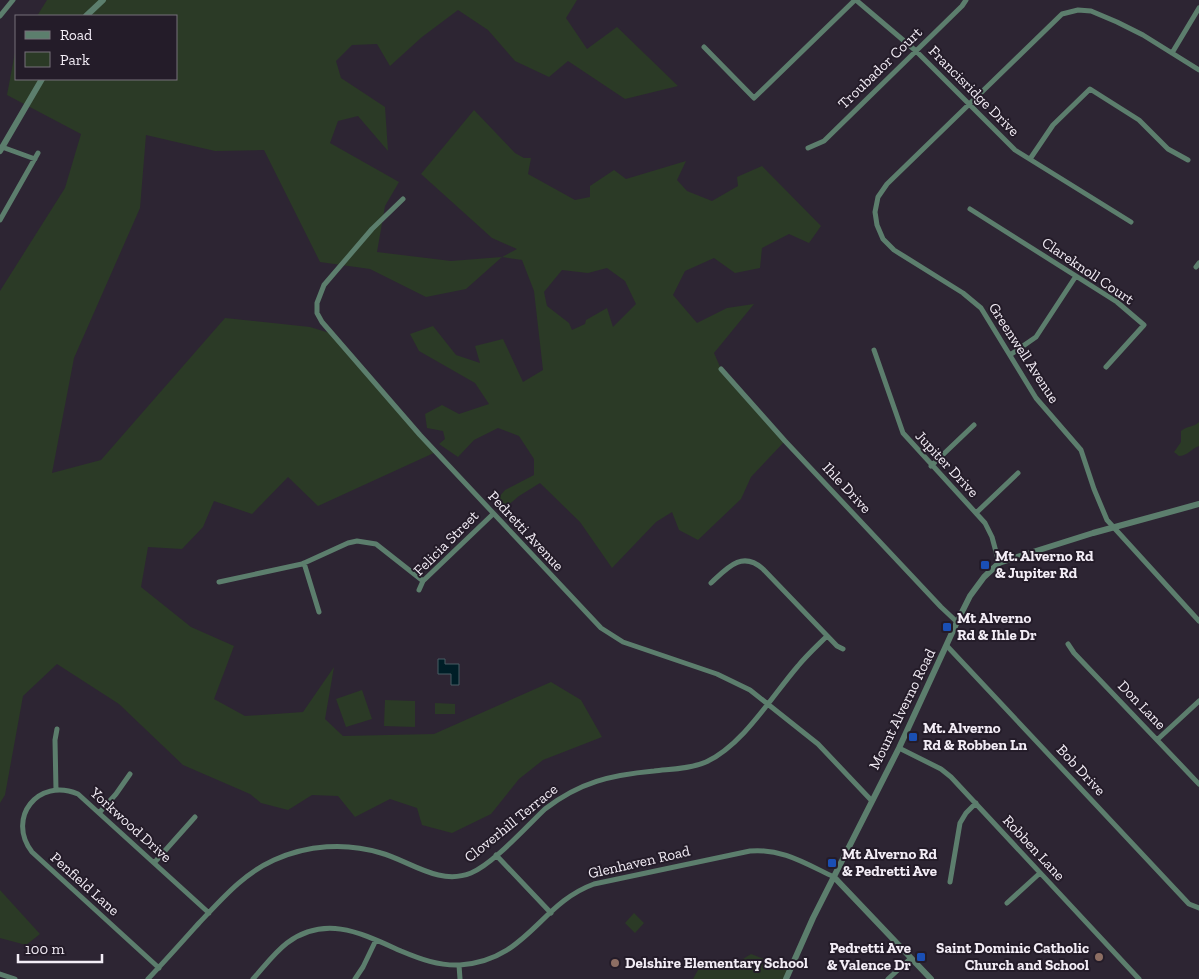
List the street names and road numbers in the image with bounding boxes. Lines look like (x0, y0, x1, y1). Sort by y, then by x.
street label: Troubador Court (834, 23, 926, 113)
street label: Francisridge Drive (925, 42, 1023, 140)
street label: Clareknoll Court (1038, 234, 1138, 309)
street label: Greenwell Avenue (985, 299, 1063, 407)
street label: Jupiter Drive (912, 427, 982, 501)
street label: Ihle Drive (819, 459, 875, 517)
street label: Pedretti Avenue (484, 487, 568, 575)
street label: Felicia Street (410, 506, 483, 579)
street label: Mount Alverno Road (865, 645, 939, 772)
street label: Don Lane (1114, 677, 1170, 733)
street label: Bob Drive (1053, 741, 1109, 799)
street label: Cloverhill Terrace (461, 780, 561, 866)
street label: Yorkwood Drive (86, 783, 175, 866)
street label: Robben Lane (999, 812, 1069, 884)
street label: Glenhaven Road (586, 841, 692, 882)
street label: Penfield Lane (47, 848, 123, 920)

